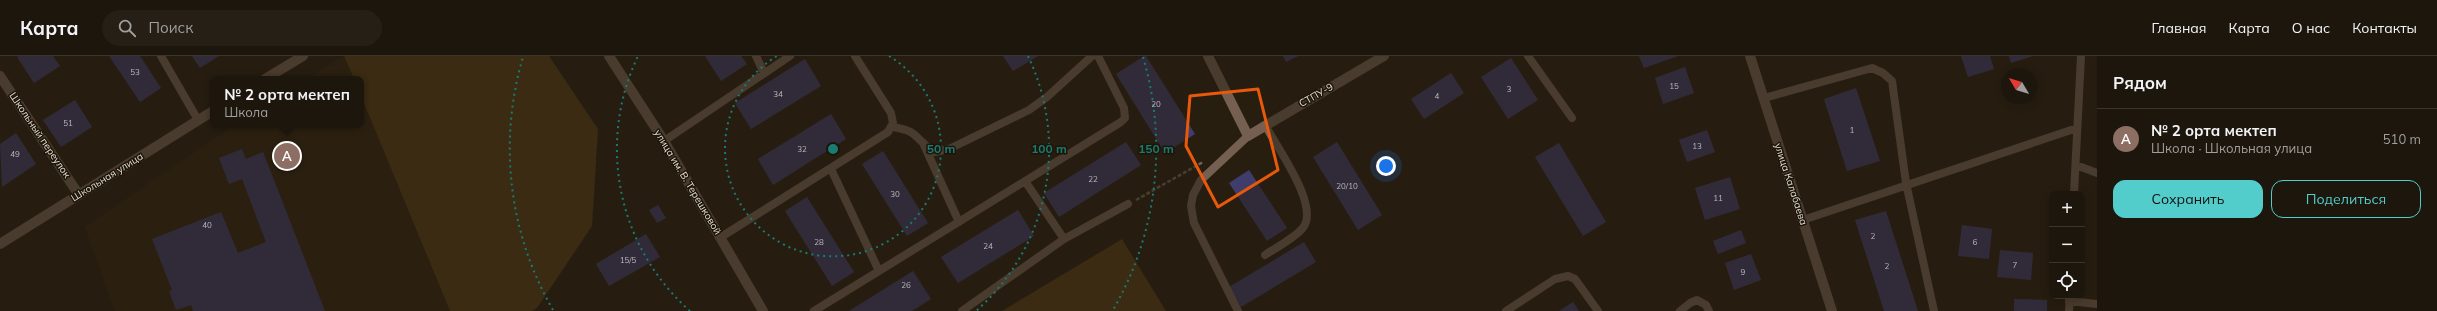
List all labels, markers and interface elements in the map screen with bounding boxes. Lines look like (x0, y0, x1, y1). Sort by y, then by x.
search box (102, 10, 382, 46)
text: Карта (20, 16, 78, 40)
icon: search (116, 17, 138, 39)
text: Поиск (148, 18, 193, 37)
text: Главная (2152, 19, 2207, 37)
text: Карта (2229, 19, 2270, 37)
text: О нас (2292, 19, 2330, 37)
text: Контакты (2352, 19, 2417, 37)
house number: 53 (130, 67, 140, 77)
north arrow (2001, 68, 2037, 104)
text: Рядом (2113, 72, 2167, 93)
popup (210, 76, 364, 128)
street label: СТПУ-9 (1297, 80, 1335, 110)
house number: 15 (1669, 81, 1679, 91)
house number: 3 (1507, 84, 1512, 94)
text: № 2 орта мектеп (224, 85, 350, 104)
house number: 34 (773, 89, 783, 99)
street label: Школьный переулок (7, 90, 74, 181)
house number: 4 (1435, 91, 1440, 101)
house number: 20 (1151, 99, 1161, 109)
text: Школа (224, 104, 268, 120)
house number: 51 (63, 118, 73, 128)
text: № 2 орта мектеп (2151, 121, 2277, 140)
house number: 1 (1850, 125, 1855, 135)
street label: улица им. В. Терешковой (652, 127, 725, 237)
text: A (2121, 131, 2131, 147)
text: 510 m (2383, 131, 2421, 147)
text: Школа · Школьная улица (2151, 140, 2312, 156)
pin: A (274, 141, 300, 171)
text: 50 m (927, 141, 955, 156)
text: 100 m (1031, 141, 1067, 156)
text: 150 m (1138, 141, 1174, 156)
house number: 13 (1692, 141, 1702, 151)
street label: улица Калабаева (1772, 141, 1810, 227)
centre of rings (826, 142, 840, 156)
house number: 32 (797, 144, 807, 154)
house number: 49 (10, 149, 20, 159)
street label: Школьная улица (69, 150, 145, 204)
your location (1376, 156, 1396, 176)
house number: 22 (1088, 174, 1098, 184)
button: Сохранить (2113, 180, 2263, 218)
button: Поделиться (2271, 180, 2421, 218)
house number: 20/10 (1336, 181, 1358, 191)
house number: 30 (890, 189, 900, 199)
map controls (2049, 191, 2085, 299)
button: + (2049, 191, 2085, 227)
house number: 11 (1713, 193, 1723, 203)
house number: 40 (202, 220, 212, 230)
button: − (2049, 227, 2085, 263)
house number: 2 (1871, 231, 1876, 241)
house number: 28 (814, 237, 824, 247)
house number: 6 (1973, 237, 1978, 247)
house number: 24 (983, 241, 993, 251)
house number: 15/5 (620, 255, 637, 265)
house number: 7 (2013, 260, 2018, 270)
house number: 2 (1885, 261, 1890, 271)
button: locate (2049, 263, 2085, 299)
house number: 9 (1741, 267, 1746, 277)
house number: 26 (901, 280, 911, 290)

